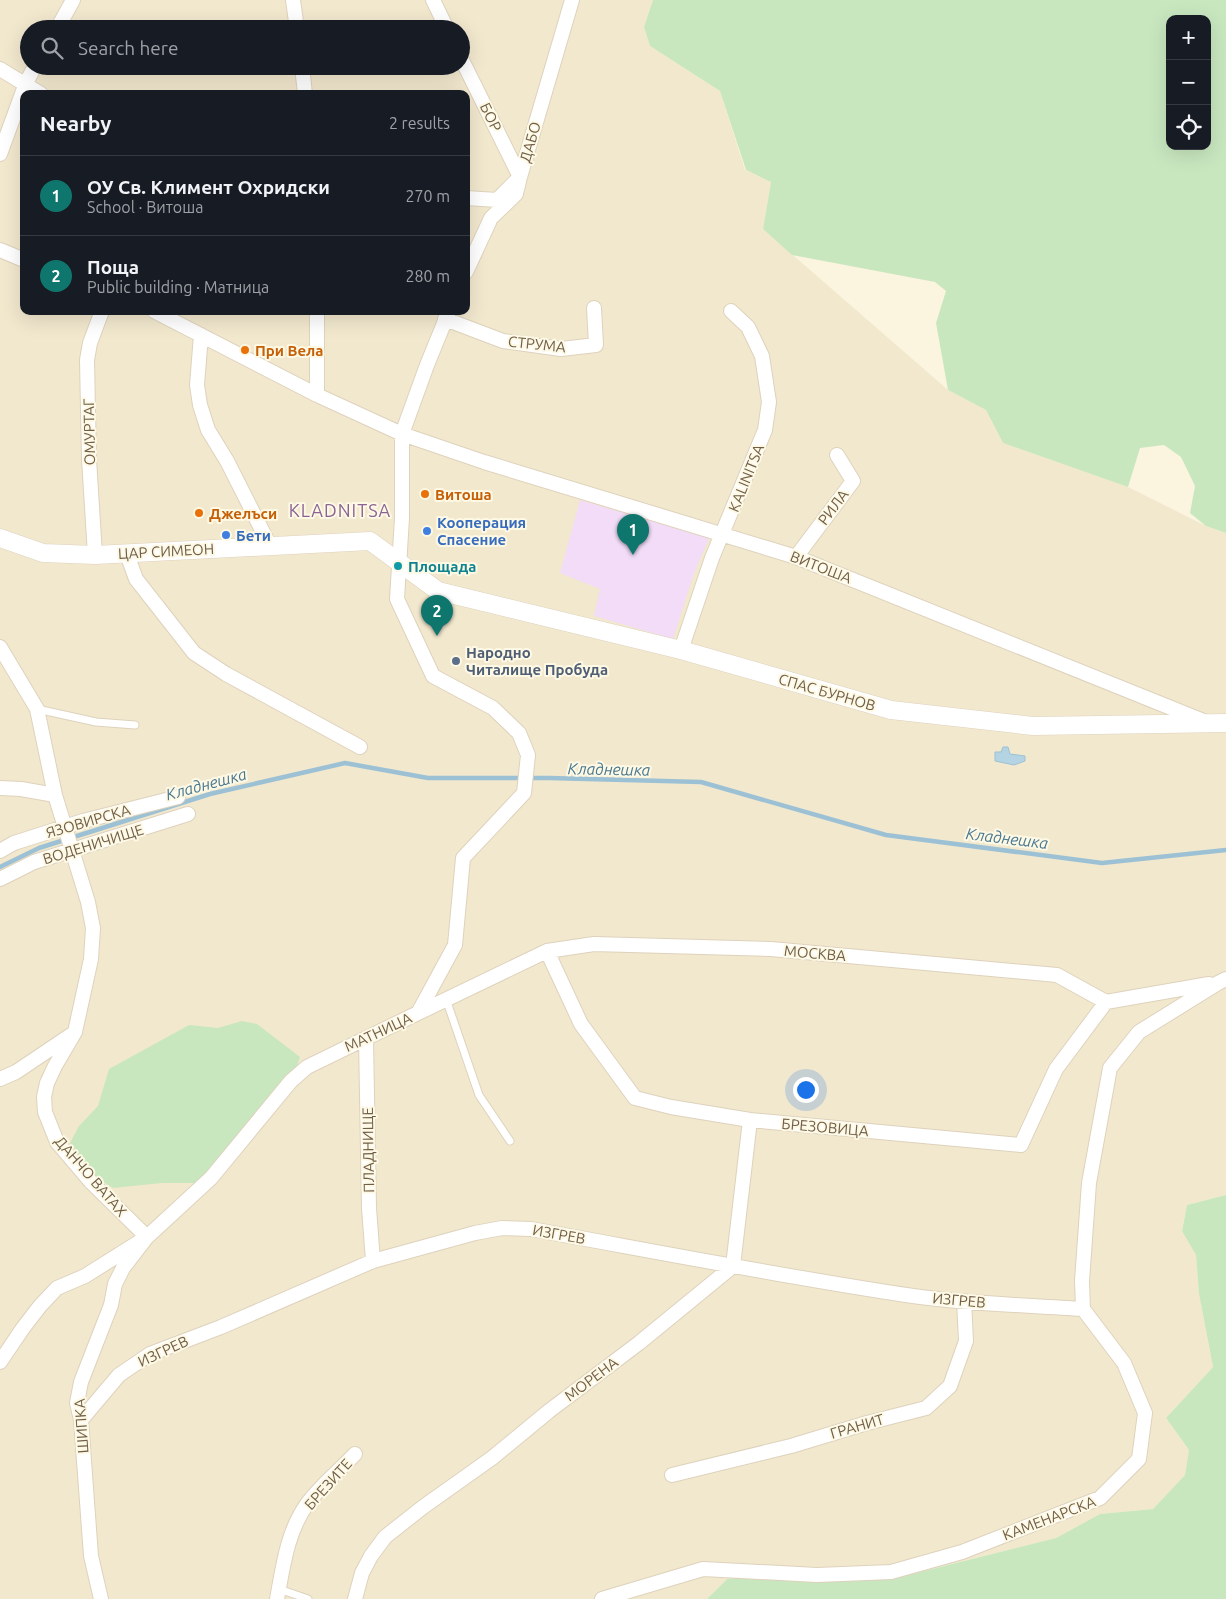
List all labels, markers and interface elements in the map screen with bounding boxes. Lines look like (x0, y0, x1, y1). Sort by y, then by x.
map controls (1166, 15, 1211, 150)
button: + (1166, 15, 1211, 60)
search box (20, 20, 470, 75)
icon: search (38, 34, 66, 62)
text: Search here (78, 37, 178, 59)
button: − (1166, 60, 1211, 105)
street label: БОР (477, 100, 505, 134)
button: locate (1166, 105, 1211, 150)
text: Nearby (40, 111, 111, 135)
text: 2 results (389, 114, 450, 132)
street label: ДАБО (516, 120, 544, 164)
text: ОУ Св. Климент Охридски (87, 176, 330, 198)
text: 1 (51, 187, 61, 205)
text: 270 m (405, 187, 450, 205)
text: School · Витоша (87, 198, 203, 216)
text: Поща (87, 256, 139, 278)
text: 2 (51, 267, 61, 285)
text: 280 m (405, 267, 450, 285)
text: Public building · Матница (87, 278, 269, 296)
street label: СТРУМА (507, 333, 567, 356)
place label: При Вела (255, 342, 324, 359)
marker: При Вела (239, 344, 251, 356)
street label: ОМУРТАГ (80, 398, 98, 466)
street label: KALINITSA (725, 442, 767, 514)
place label: Витоша (435, 486, 492, 503)
street label: РИЛА (814, 486, 852, 528)
marker: Витоша (419, 488, 431, 500)
district label: KLADNITSA (289, 500, 391, 520)
place label: Джелъси (209, 505, 277, 522)
marker: Джелъси (193, 507, 205, 519)
place label: Кооперация Спасение (437, 514, 526, 548)
pin: 1 (617, 514, 649, 555)
marker: Кооперация Спасение (421, 525, 433, 537)
place label: Бети (236, 527, 271, 544)
marker: Бети (220, 529, 232, 541)
street label: ЦАР СИМЕОН (117, 540, 215, 562)
street label: ВИТОША (788, 548, 854, 587)
place label: Площада (408, 558, 476, 575)
marker: Площада (392, 560, 404, 572)
pin: 2 (421, 595, 453, 636)
place label: Народно Читалище Пробуда (466, 644, 608, 678)
marker: Народно Читалище Пробуда (450, 655, 462, 667)
street label: СПАС БУРНОВ (777, 670, 877, 714)
water label: Кладнешка (567, 759, 651, 779)
water label: Кладнешка (164, 765, 249, 803)
street label: ЯЗОВИРСКА (44, 801, 132, 841)
street label: ВОДЕНИЧИЩЕ (41, 821, 145, 867)
water label: Кладнешка (965, 824, 1050, 852)
street label: МОСКВА (783, 942, 847, 964)
street label: МАТНИЦА (342, 1009, 415, 1055)
your location (793, 1077, 819, 1103)
street label: ПЛАДНИЩЕ (359, 1107, 377, 1193)
street label: БРЕЗОВИЦА (781, 1115, 870, 1139)
street label: ДАНЧО ВАТАХ (52, 1132, 130, 1220)
street label: ИЗГРЕВ (531, 1221, 587, 1247)
street label: ИЗГРЕВ (932, 1289, 986, 1311)
street label: ИЗГРЕВ (135, 1332, 191, 1370)
street label: МОРЕНА (561, 1353, 621, 1405)
street label: ШИПКА (71, 1398, 91, 1454)
street label: ГРАНИТ (828, 1410, 886, 1442)
street label: БРЕЗИТЕ (301, 1455, 355, 1513)
street label: КАМЕНАРСКА (1000, 1492, 1098, 1544)

